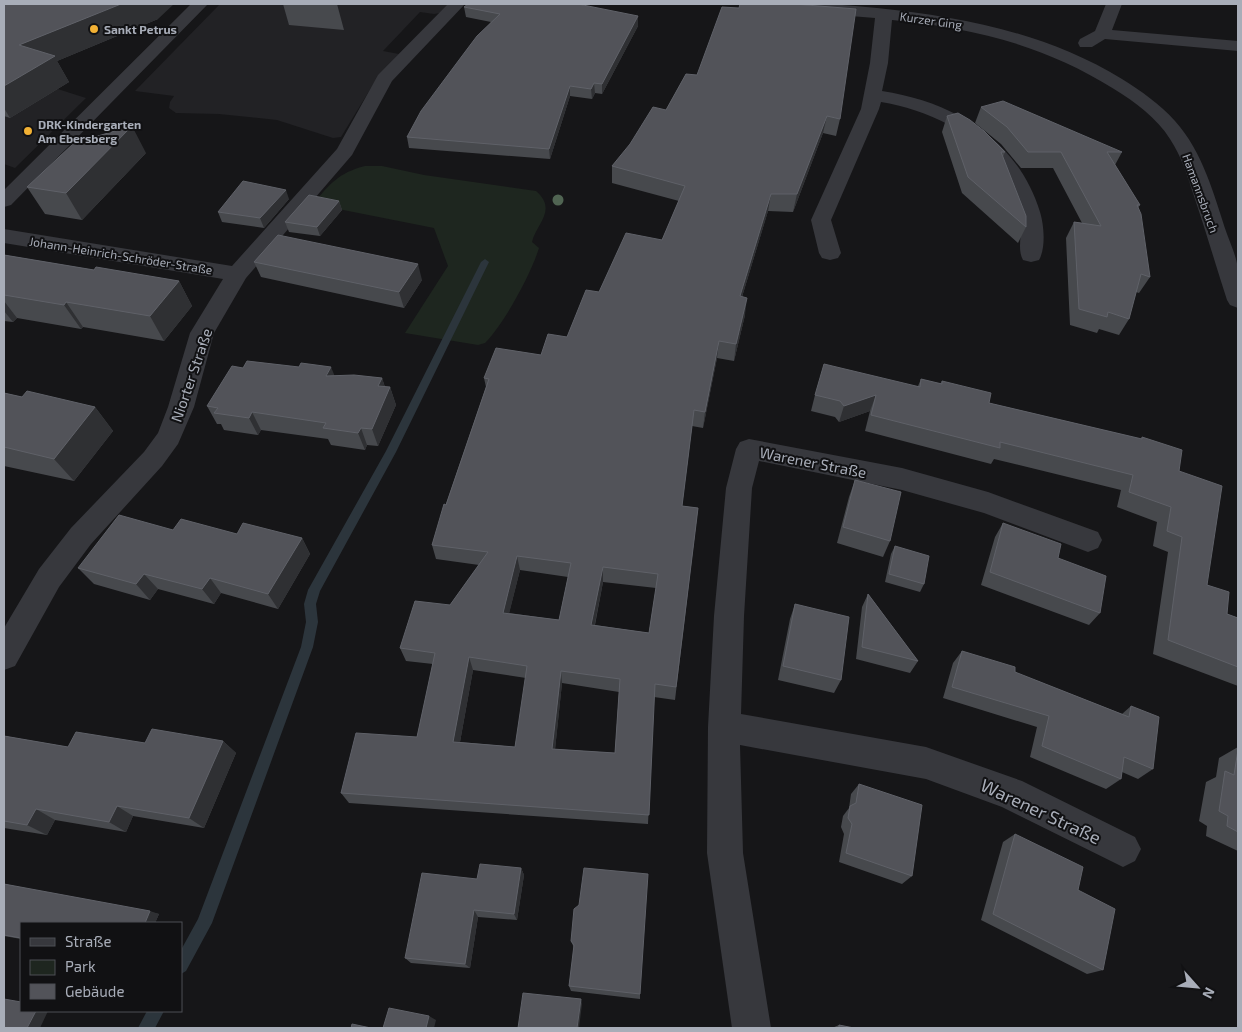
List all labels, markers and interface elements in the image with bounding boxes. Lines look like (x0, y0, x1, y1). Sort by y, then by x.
street label: Kurzer Ging (899, 9, 963, 31)
place label: Sankt Petrus (104, 22, 177, 36)
marker: Sankt Petrus (88, 23, 100, 35)
place label: DRK-Kindergarten Am Ebersberg (38, 117, 141, 145)
marker: DRK-Kindergarten Am Ebersberg (22, 125, 34, 137)
street label: Hamannsbruch (1180, 152, 1222, 234)
street label: Johann-Heinrich-Schröder-Straße (28, 234, 214, 276)
street label: Niorter Straße (167, 326, 215, 424)
street label: Warener Straße (758, 443, 868, 481)
street label: Warener Straße (977, 774, 1105, 848)
legend (20, 922, 182, 1012)
text: Straße (65, 932, 111, 950)
text: Park (65, 957, 96, 975)
north arrow (1172, 962, 1222, 1012)
text: Gebäude (65, 982, 124, 1000)
text: N (1199, 985, 1219, 1001)

